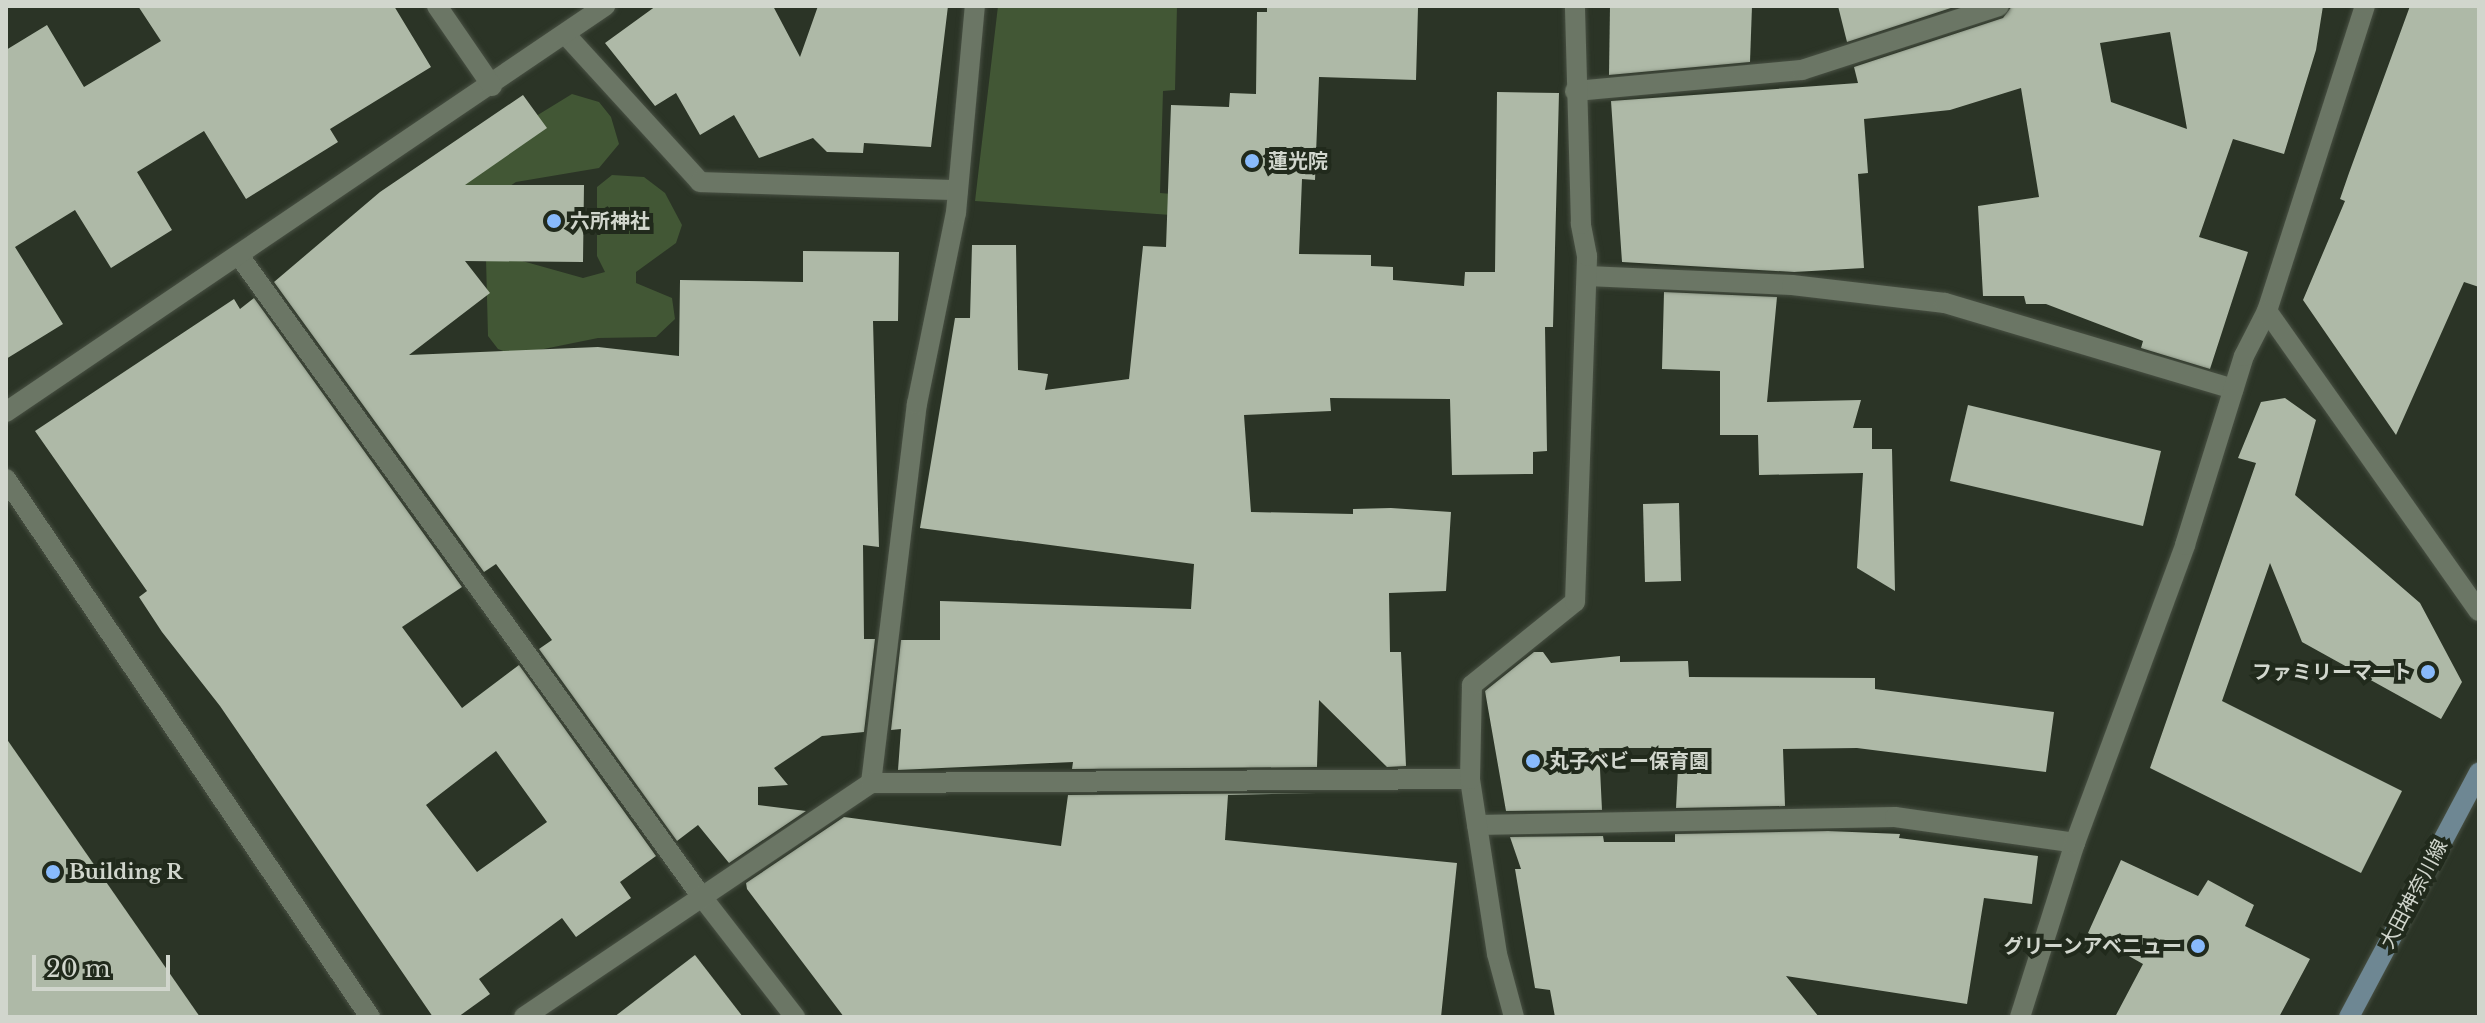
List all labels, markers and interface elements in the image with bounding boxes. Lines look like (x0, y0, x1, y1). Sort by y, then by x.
place label: 蓮光院 (1268, 149, 1328, 173)
marker: 蓮光院 (1243, 152, 1261, 170)
place label: 六所神社 (570, 209, 650, 233)
marker: 六所神社 (545, 212, 563, 230)
place label: ファミリーマート (2252, 660, 2412, 684)
marker: ファミリーマート (2419, 663, 2437, 681)
place label: 丸子ベビー保育園 (1549, 749, 1709, 773)
marker: 丸子ベビー保育園 (1524, 752, 1542, 770)
street label: 大田神奈川線 (2375, 835, 2453, 953)
place label: Building R (69, 860, 183, 884)
marker: Building R (44, 863, 62, 881)
place label: グリーンアベニュー (2002, 934, 2182, 958)
marker: グリーンアベニュー (2189, 937, 2207, 955)
scale bar (36, 939, 174, 989)
text: 20 m (46, 954, 111, 983)

